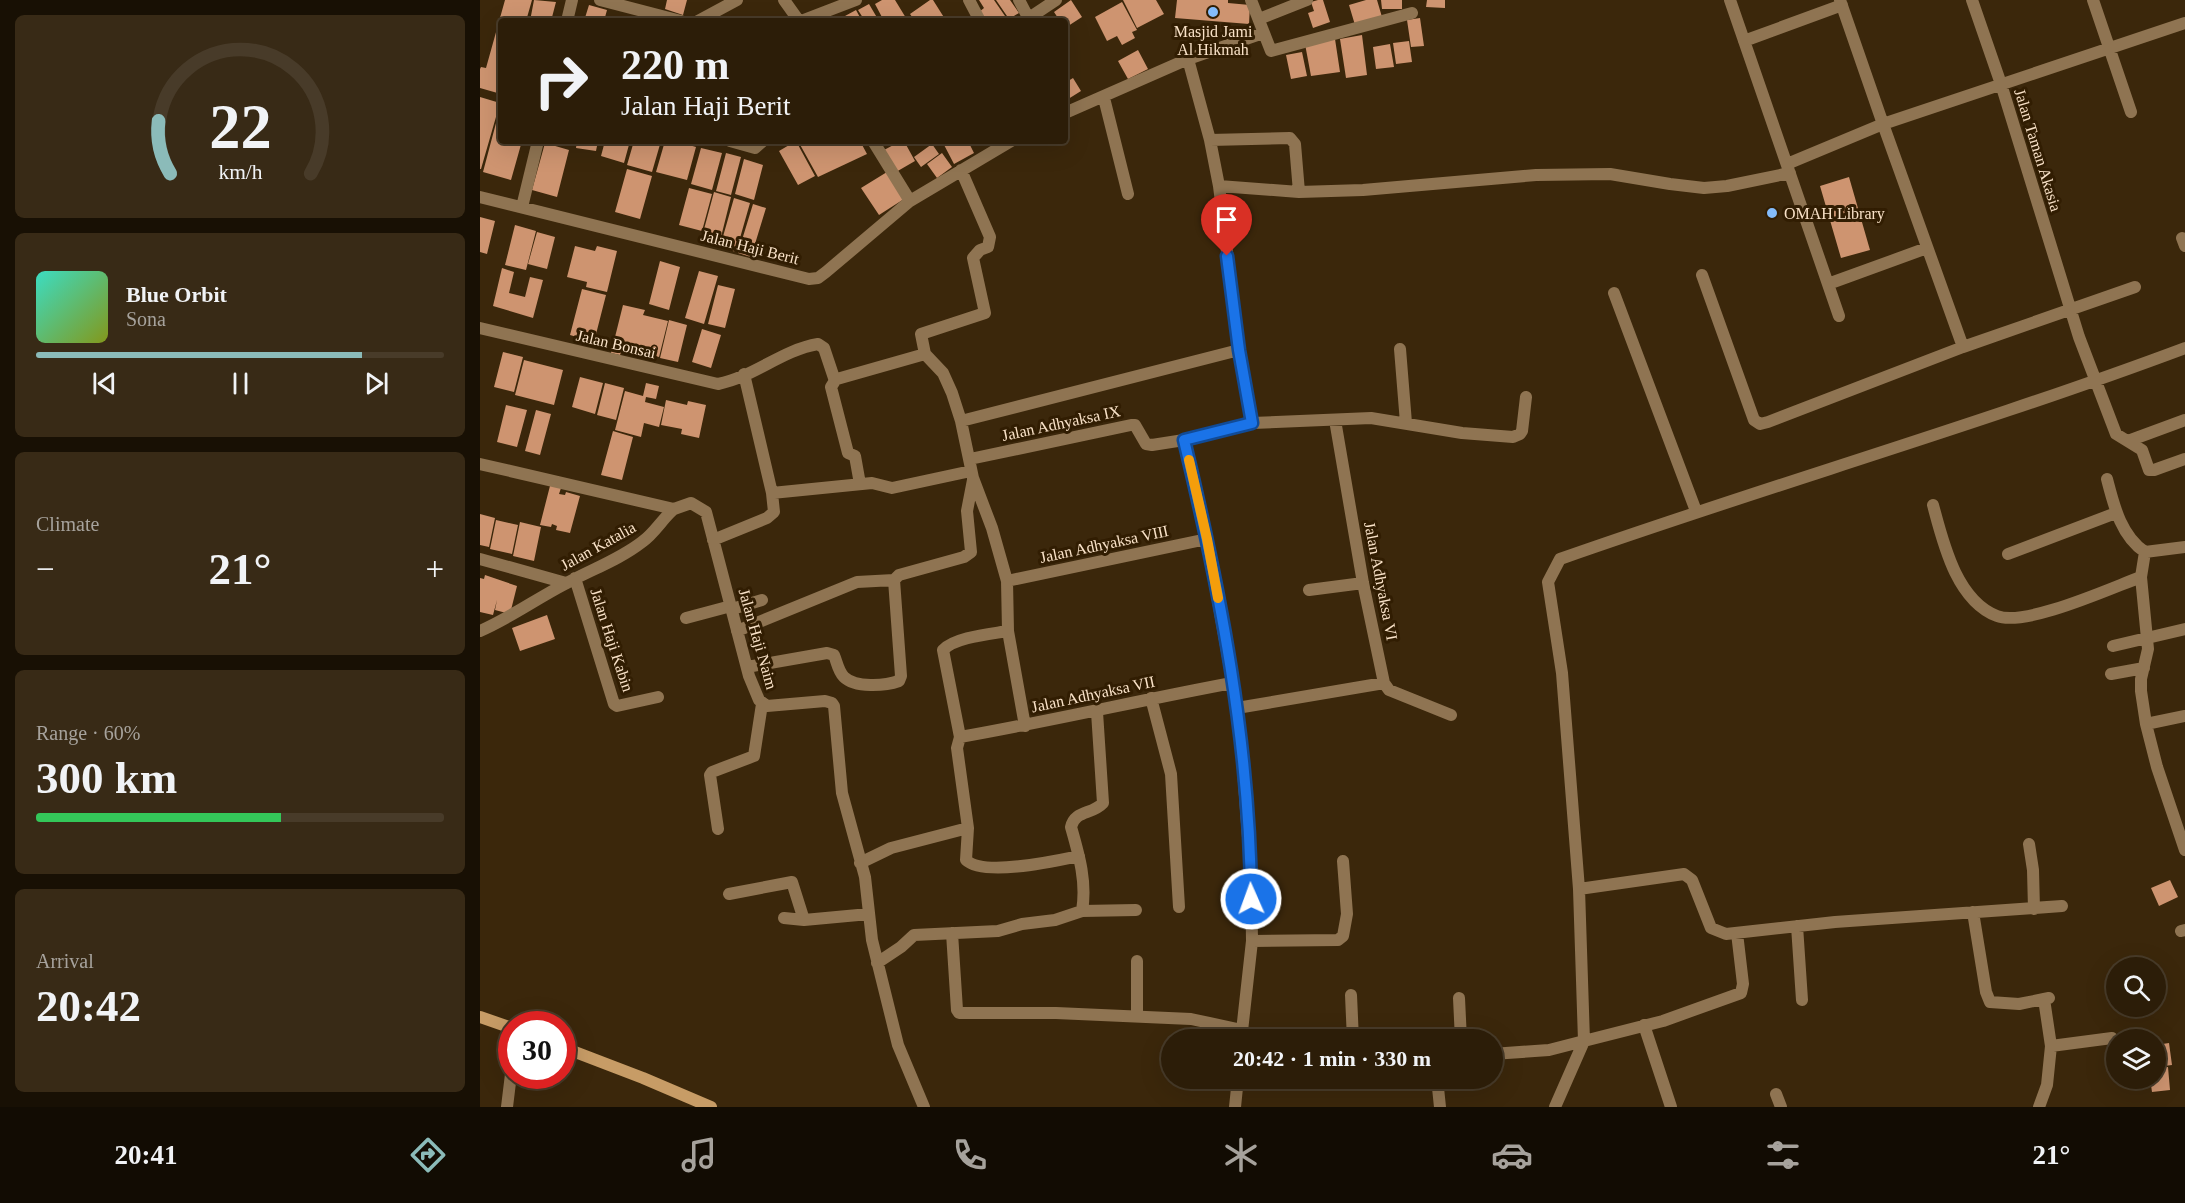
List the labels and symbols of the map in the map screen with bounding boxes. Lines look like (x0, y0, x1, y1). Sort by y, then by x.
marker: Masjid Jami Al Hikmah (1206, 5, 1220, 19)
place label: Masjid Jami Al Hikmah (1174, 23, 1253, 58)
street label: Jalan Taman Akasia (2011, 87, 2065, 213)
pin (1201, 194, 1252, 256)
place label: OMAH Library (1784, 205, 1885, 223)
marker: OMAH Library (1765, 206, 1779, 220)
street label: Jalan Haji Berit (699, 227, 801, 268)
street label: Jalan Bonsai (574, 327, 658, 362)
street label: Jalan Adhyaksa IX (1000, 402, 1123, 445)
street label: Jalan Katalia (558, 518, 638, 574)
street label: Jalan Adhyaksa VI (1360, 520, 1401, 642)
street label: Jalan Adhyaksa VIII (1038, 522, 1170, 567)
street label: Jalan Haji Kabin (586, 586, 637, 694)
street label: Jalan Haji Naim (735, 587, 781, 692)
street label: Jalan Adhyaksa VII (1030, 673, 1157, 716)
position arrow (1219, 867, 1283, 931)
speed limit sign: 30 (498, 1011, 576, 1089)

